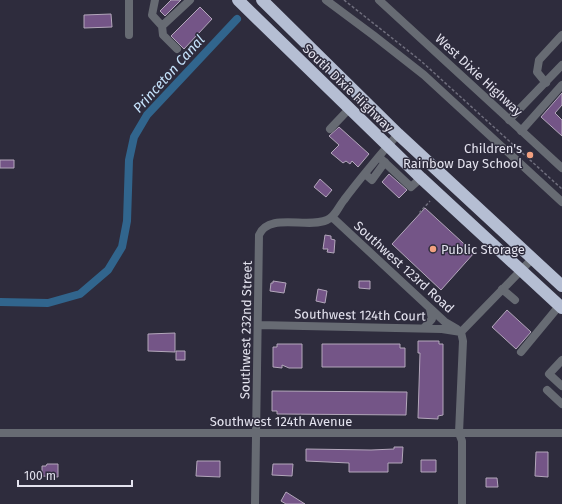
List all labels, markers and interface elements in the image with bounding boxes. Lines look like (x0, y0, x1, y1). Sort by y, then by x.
street label: West Dixie Highway (432, 31, 526, 120)
water label: Princeton Canal (130, 32, 208, 116)
street label: South Dixie Highway (300, 41, 397, 135)
place label: Children's Rainbow Day School (403, 141, 522, 171)
marker: Children's Rainbow Day School (525, 150, 535, 160)
street label: Southwest 123rd Road (351, 218, 457, 316)
place label: Public Storage (441, 242, 525, 257)
marker: Public Storage (428, 244, 438, 254)
street label: Southwest 232nd Street (237, 260, 255, 399)
street label: Southwest 124th Court (294, 306, 426, 324)
street label: Southwest 124th Avenue (210, 414, 352, 429)
scale bar (18, 462, 132, 488)
text: 100 m (24, 469, 56, 483)

